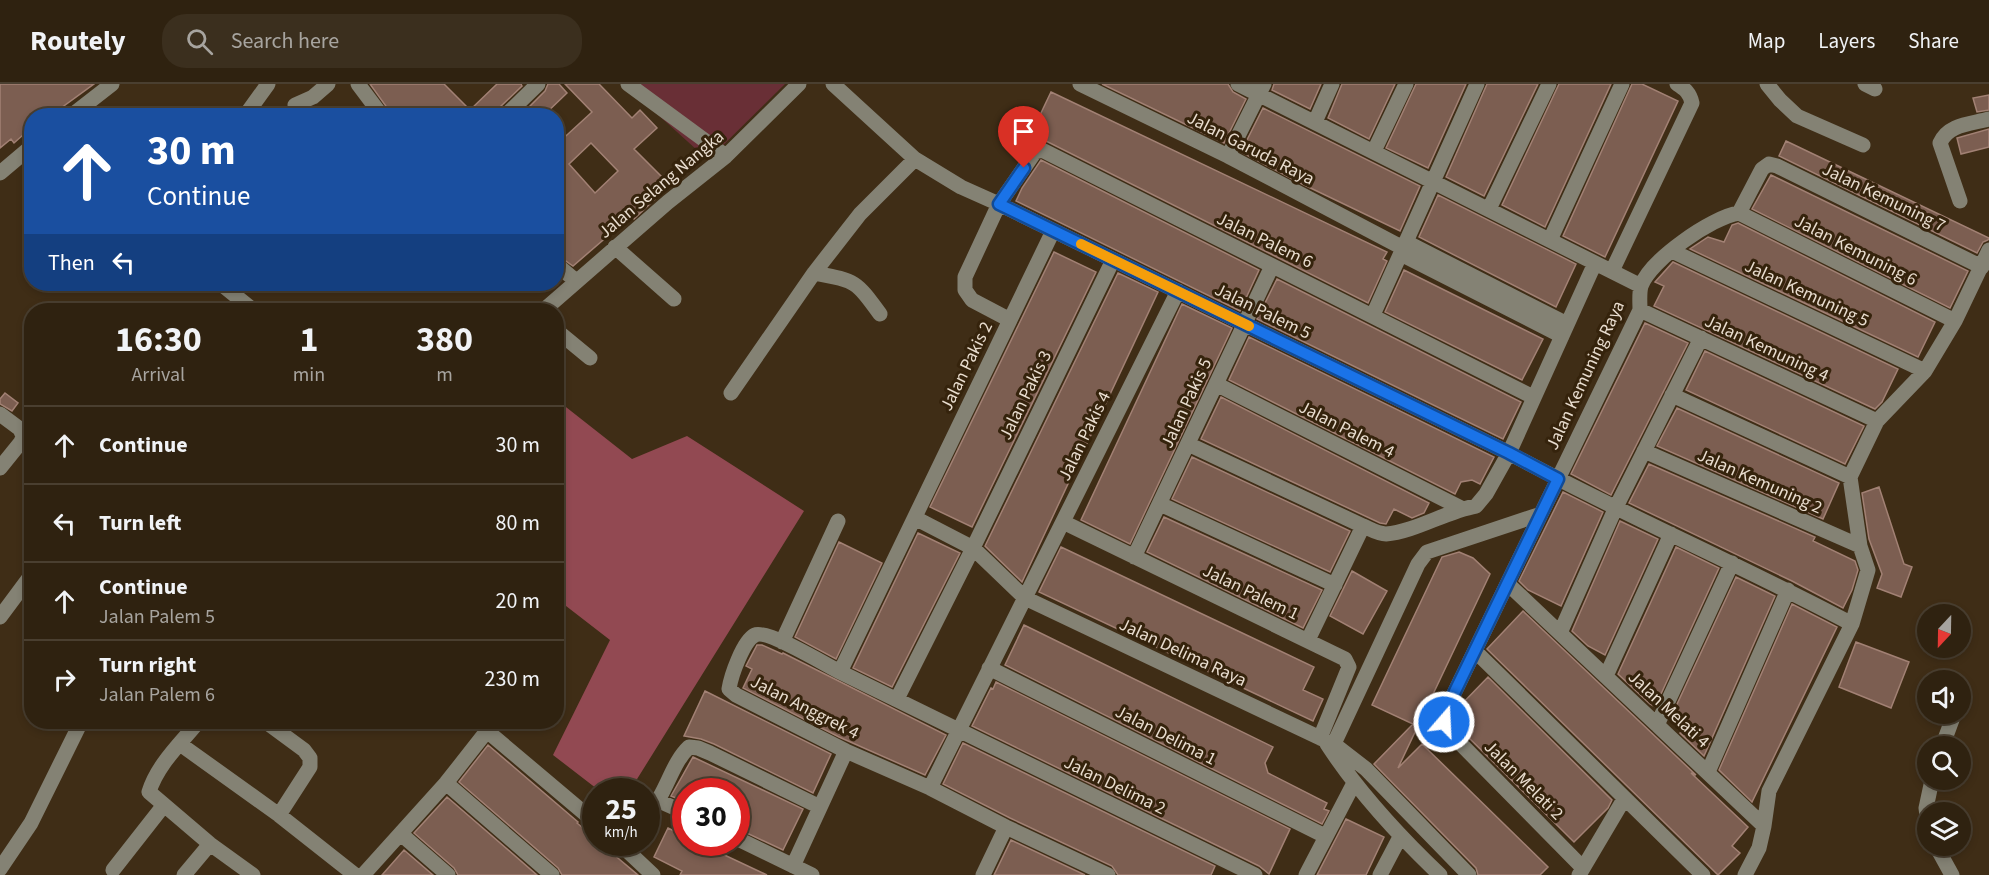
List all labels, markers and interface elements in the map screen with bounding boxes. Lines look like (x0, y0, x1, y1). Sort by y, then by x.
search box (162, 14, 582, 68)
text: Routely (30, 21, 126, 61)
icon: search (183, 25, 216, 58)
text: Search here (231, 25, 339, 57)
text: Map (1748, 26, 1785, 56)
text: Layers (1818, 26, 1875, 56)
text: Share (1908, 26, 1959, 56)
pin (998, 106, 1049, 168)
street label: Jalan Garuda Raya (1183, 106, 1319, 191)
icon: arrive (1007, 115, 1040, 148)
text: 30 m (147, 121, 236, 181)
street label: Jalan Selang Nangka (593, 124, 729, 244)
icon: ahead (48, 132, 126, 210)
street label: Jalan Kemuning 7 (1818, 157, 1950, 238)
text: Continue (147, 177, 250, 216)
street label: Jalan Palem 6 (1212, 206, 1317, 275)
street label: Jalan Kemuning 6 (1790, 209, 1921, 292)
icon: left (107, 246, 140, 279)
text: Then (48, 247, 95, 279)
street label: Jalan Kemuning 5 (1741, 254, 1873, 333)
street label: Jalan Palem 5 (1210, 277, 1315, 346)
street label: Jalan Kemuning Raya (1540, 297, 1631, 454)
street label: Jalan Kemuning 4 (1701, 309, 1833, 388)
text: 16:30 (115, 314, 202, 365)
text: 1 (299, 314, 318, 365)
text: 380 (416, 314, 473, 365)
street label: Jalan Pakis 2 (934, 317, 999, 415)
street label: Jalan Pakis 3 (993, 346, 1058, 444)
street label: Jalan Pakis 5 (1155, 354, 1218, 452)
text: Arrival (131, 361, 185, 389)
text: min (293, 361, 325, 389)
text: m (436, 361, 453, 389)
street label: Jalan Pakis 4 (1052, 387, 1117, 485)
street label: Jalan Palem 4 (1295, 395, 1399, 464)
icon: ahead (48, 429, 81, 462)
text: Continue (99, 429, 188, 461)
text: 30 m (495, 429, 540, 461)
street label: Jalan Kemuning 2 (1693, 443, 1826, 520)
icon: left (48, 507, 81, 540)
text: Turn left (99, 507, 181, 539)
text: 80 m (495, 507, 540, 539)
street label: Jalan Palem 1 (1198, 558, 1303, 627)
text: Continue (99, 571, 188, 603)
icon: ahead (48, 585, 81, 618)
text: 20 m (495, 585, 540, 617)
text: Jalan Palem 5 (99, 603, 215, 631)
north arrow (1917, 604, 1971, 658)
map controls (1917, 604, 1971, 856)
street label: Jalan Delima Raya (1115, 612, 1251, 693)
text: Turn right (99, 649, 196, 681)
icon: right (48, 663, 81, 696)
text: 230 m (485, 663, 540, 695)
street label: Jalan Melati 4 (1622, 665, 1715, 754)
street label: Jalan Anggrek 4 (746, 669, 864, 746)
button: sound (1917, 670, 1971, 724)
text: Jalan Palem 6 (99, 681, 215, 709)
position arrow (1412, 690, 1476, 754)
street label: Jalan Delima 1 (1111, 699, 1221, 772)
street label: Jalan Melati 2 (1478, 735, 1569, 826)
button: search (1917, 736, 1971, 790)
street label: Jalan Delima 2 (1060, 750, 1170, 821)
speed limit sign: 30 (672, 778, 750, 856)
text: 25 (605, 788, 637, 831)
button: layers (1917, 802, 1971, 856)
text: km/h (604, 822, 638, 843)

